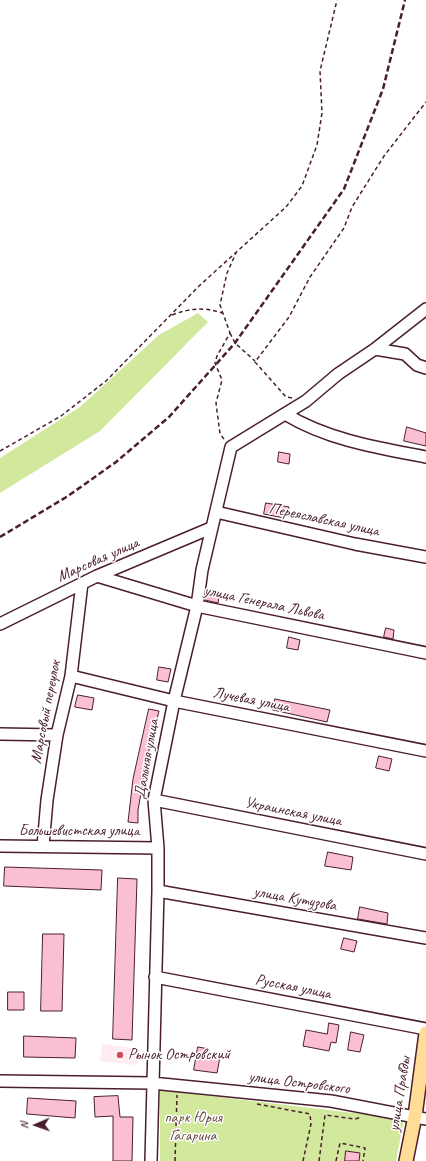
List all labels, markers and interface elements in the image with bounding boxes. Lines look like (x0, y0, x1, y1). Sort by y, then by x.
street label: Переяславская улица (267, 499, 381, 541)
street label: Марсовая улица (54, 533, 142, 587)
street label: улица Генерала Львова (202, 581, 326, 625)
street label: Марсовый переулок (27, 659, 65, 765)
street label: Лучевая улица (211, 683, 291, 717)
street label: Дальняя улица (131, 718, 163, 800)
street label: Украинская улица (243, 793, 343, 831)
street label: Большевистская улица (19, 821, 139, 841)
street label: улица Кутузова (252, 882, 338, 916)
street label: Русская улица (254, 970, 332, 1004)
place label: Рынок Островский (128, 1045, 230, 1065)
marker: Рынок Островский (115, 1050, 125, 1060)
street label: улица Правды (385, 1055, 415, 1133)
street label: улица Островского (247, 1067, 351, 1099)
north arrow (16, 1105, 56, 1145)
park label: парк Юрия Гагарина (164, 1108, 222, 1146)
text: N (17, 1122, 31, 1129)

